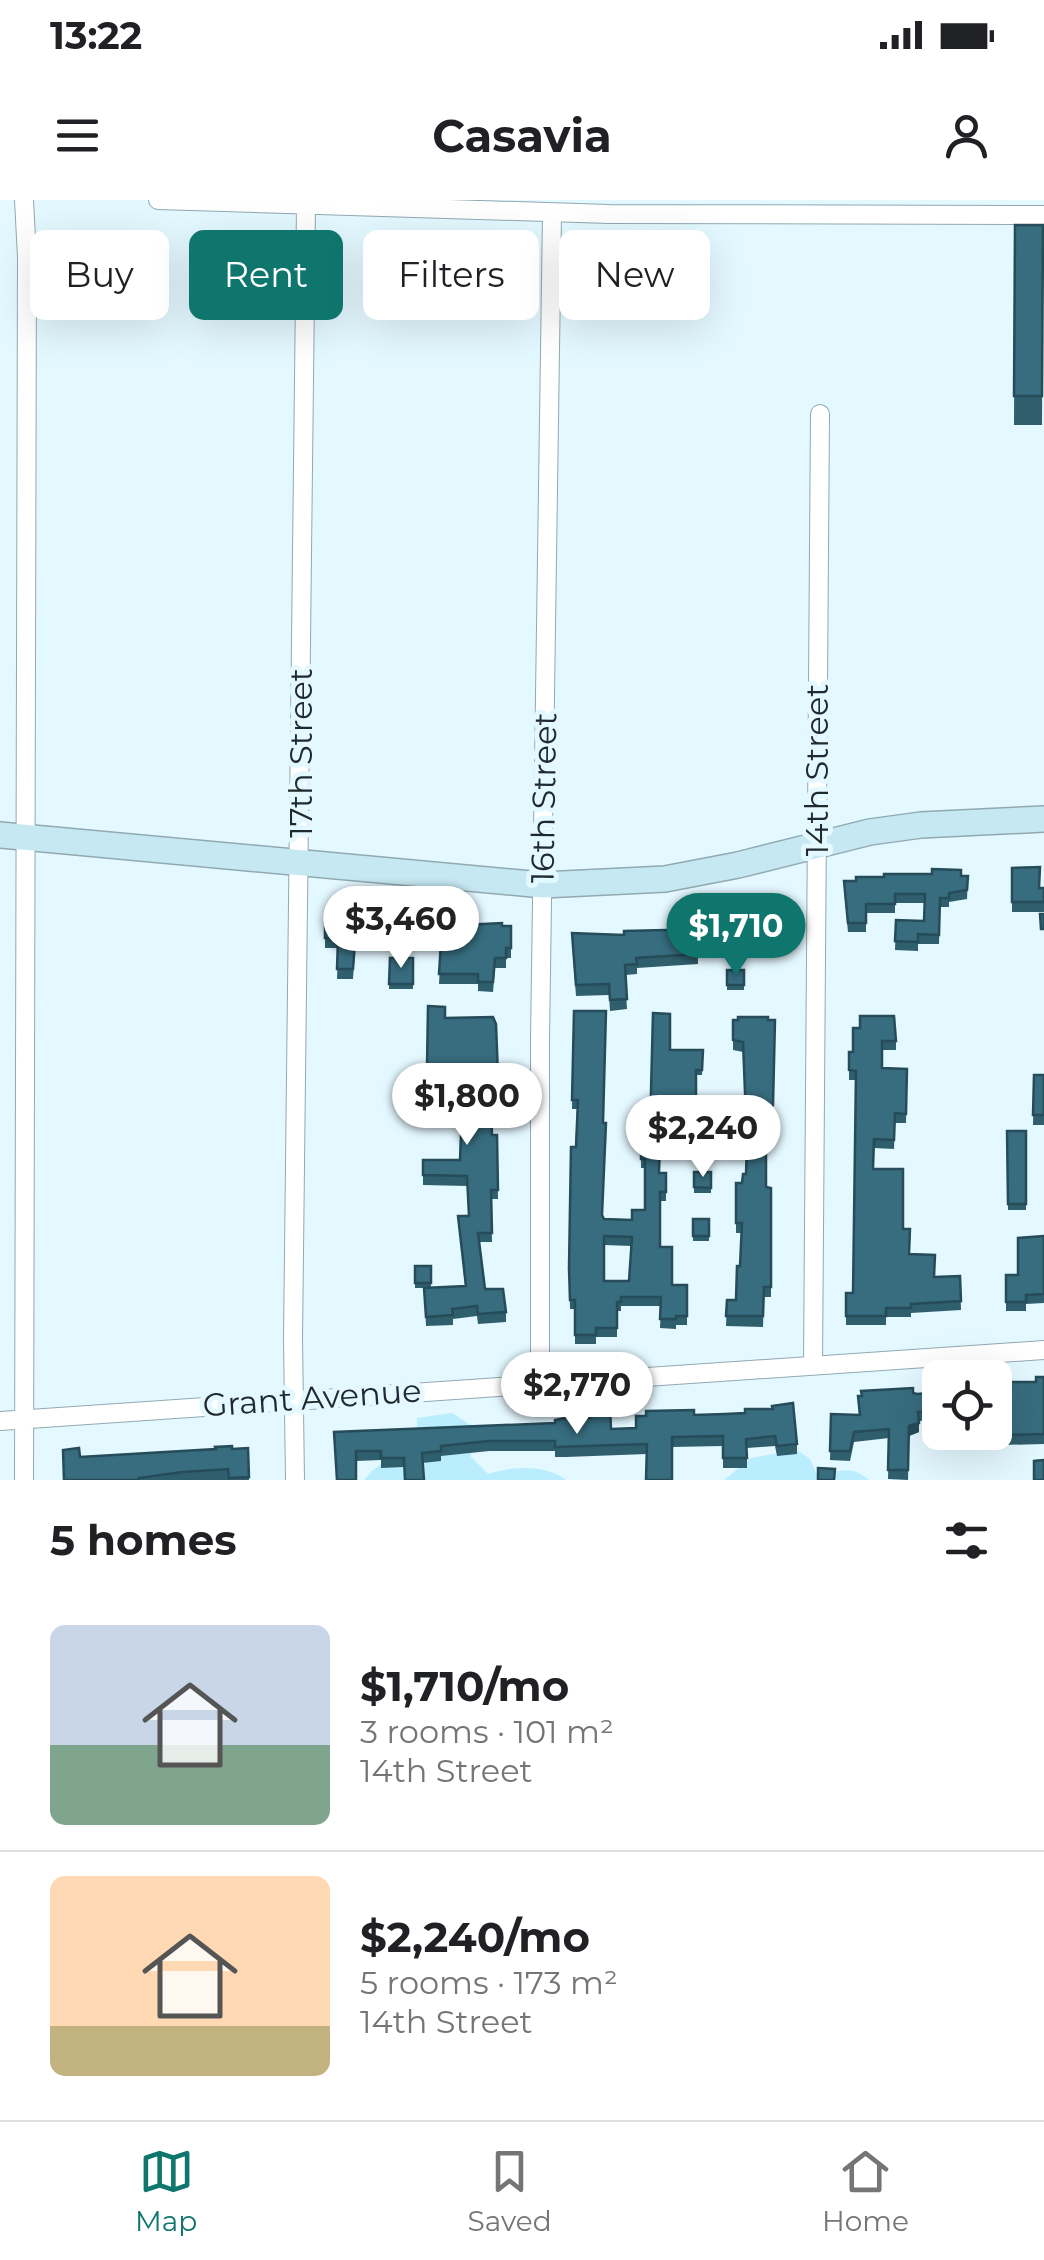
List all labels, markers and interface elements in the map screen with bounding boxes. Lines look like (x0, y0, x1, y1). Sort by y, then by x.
text: 13:22 (50, 12, 142, 59)
icon: menu (50, 108, 105, 163)
text: Casavia (432, 108, 612, 163)
icon: person (939, 108, 994, 163)
chip: Buy (30, 230, 169, 320)
chip: Rent (189, 230, 343, 320)
chip: Filters (363, 230, 539, 320)
chip: New (559, 230, 710, 320)
street label: 17th Street (281, 668, 320, 838)
street label: 14th Street (797, 684, 836, 856)
street label: 16th Street (523, 712, 564, 884)
pin: $3,460 (320, 886, 482, 971)
pin: $1,710 (655, 893, 817, 978)
text: $3,460 (345, 899, 457, 938)
text: $1,710 (689, 906, 783, 945)
pin: $1,800 (386, 1063, 548, 1148)
text: $1,800 (414, 1076, 520, 1115)
pin: $2,240 (622, 1095, 784, 1180)
text: $2,240 (648, 1108, 758, 1147)
pin: $2,770 (496, 1352, 658, 1437)
map controls (922, 1360, 1012, 1450)
button: locate (922, 1360, 1012, 1450)
text: $2,770 (523, 1365, 631, 1404)
street label: Grant Avenue (201, 1370, 423, 1425)
icon: filters (939, 1513, 994, 1568)
text: 5 homes (50, 1514, 237, 1566)
text: $1,710/mo (360, 1660, 569, 1712)
icon: home (130, 1665, 250, 1785)
text: 3 rooms · 101 m² (360, 1712, 614, 1751)
text: 14th Street (360, 1751, 532, 1790)
text: $2,240/mo (360, 1911, 590, 1963)
icon: home (130, 1916, 250, 2036)
text: 5 rooms · 173 m² (360, 1963, 618, 2002)
text: 14th Street (360, 2002, 532, 2041)
tab: Map (135, 2144, 197, 2238)
tab: Saved (468, 2144, 552, 2238)
tab: Home (822, 2144, 909, 2238)

